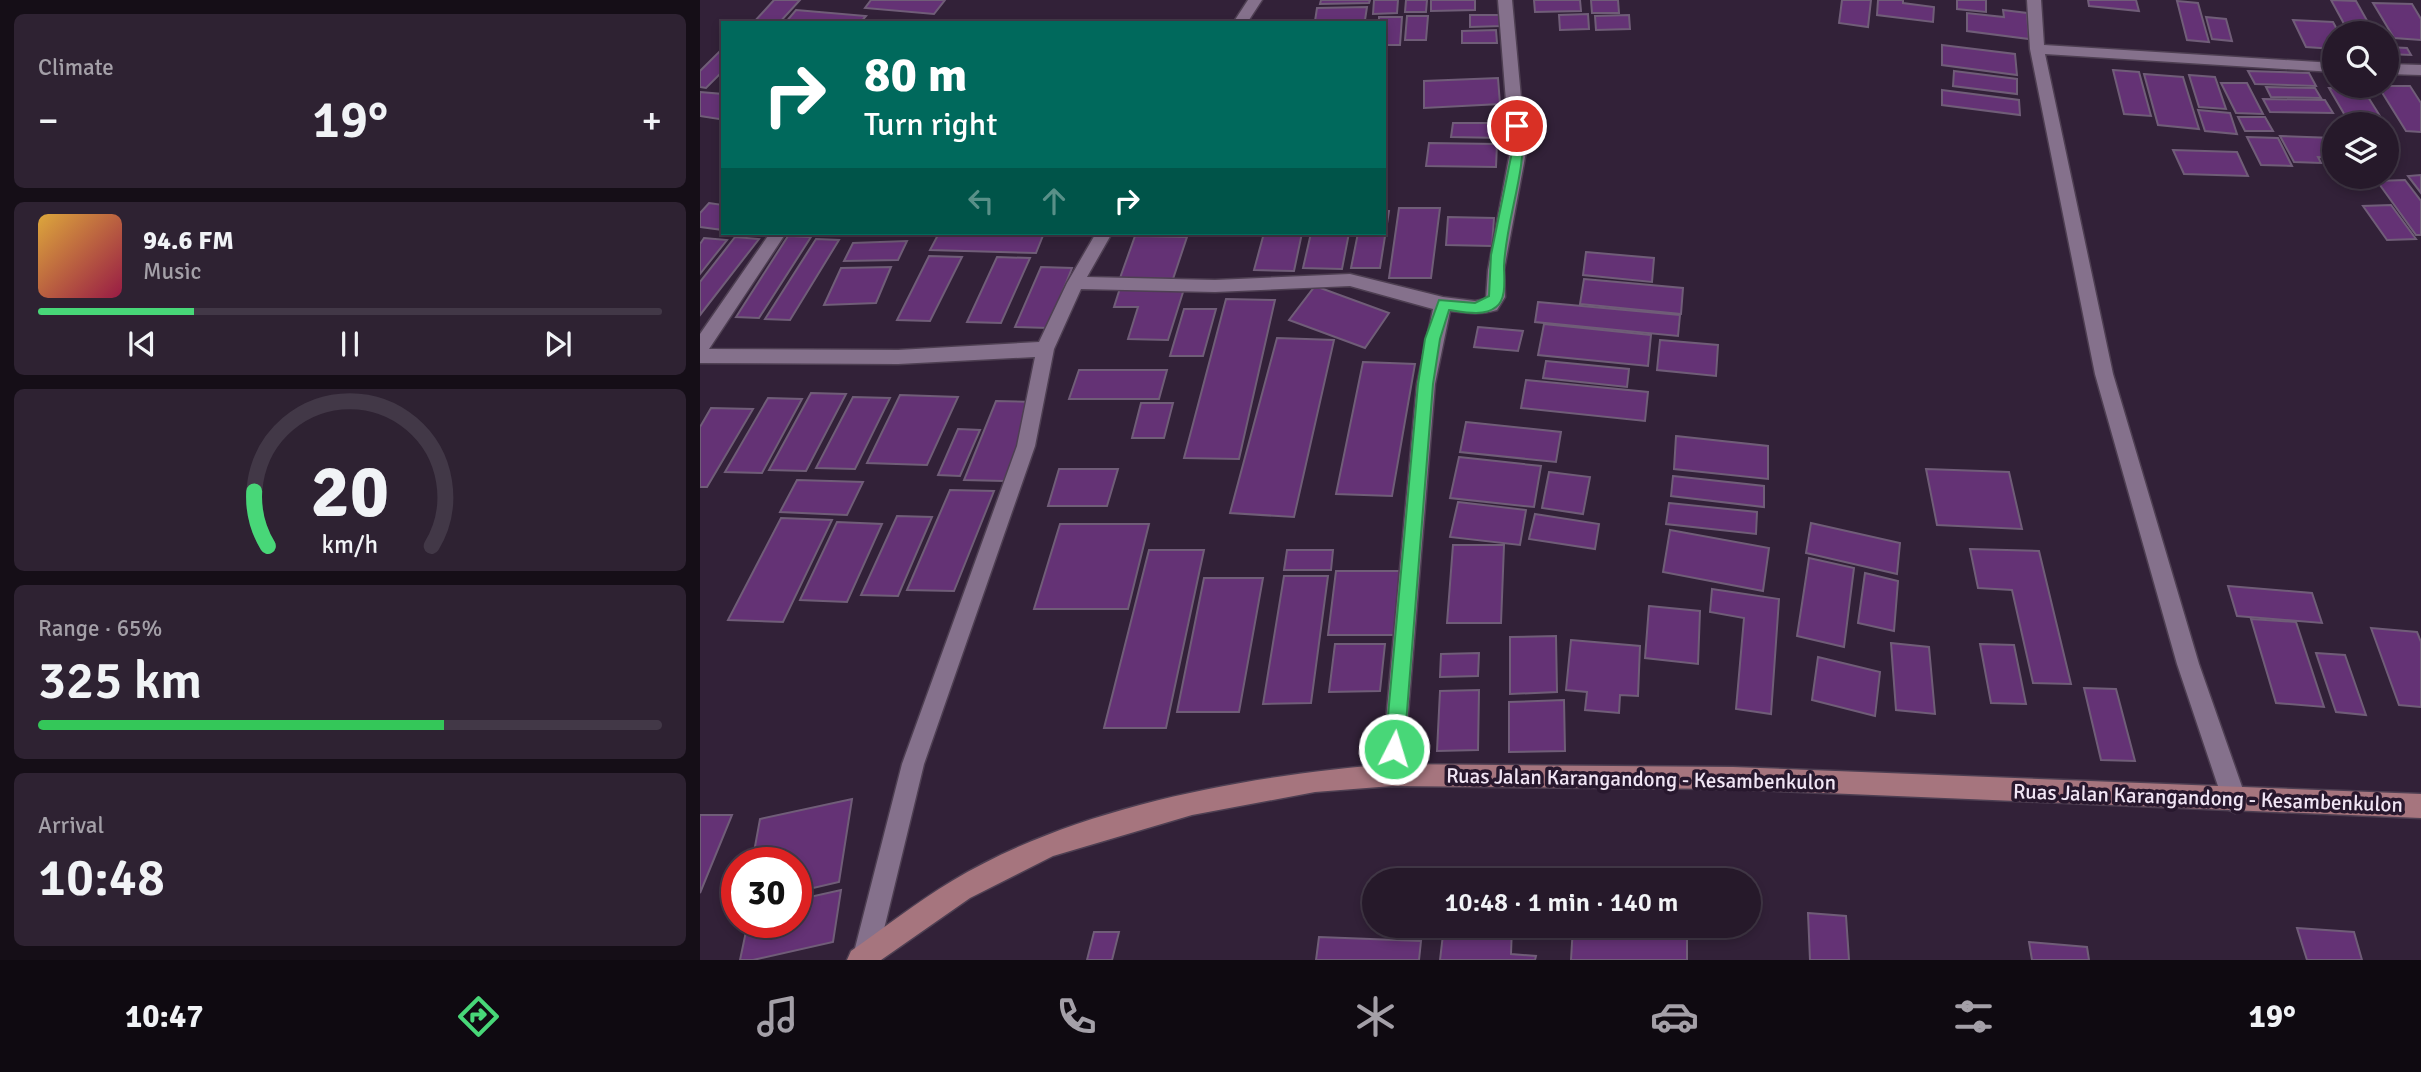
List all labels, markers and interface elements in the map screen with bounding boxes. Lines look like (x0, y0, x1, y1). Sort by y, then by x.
map controls (2322, 21, 2399, 189)
button: search (2322, 21, 2399, 98)
text: 80 m (864, 45, 967, 105)
icon: right (749, 49, 840, 140)
text: Climate (38, 53, 114, 82)
text: 19° (312, 88, 388, 152)
pin (1487, 96, 1547, 156)
text: − (38, 97, 59, 144)
text: + (641, 97, 662, 144)
text: Turn right (864, 105, 997, 144)
icon: arrive (1498, 107, 1536, 145)
button: layers (2322, 112, 2399, 189)
icon: left (962, 182, 1000, 220)
icon: ahead (1035, 182, 1073, 220)
icon: right (1108, 182, 1146, 220)
text: 94.6 FM (143, 225, 234, 257)
text: Music (143, 257, 201, 286)
icon: previous (123, 325, 161, 363)
icon: pause (331, 325, 369, 363)
icon: next (539, 325, 577, 363)
text: 20 (311, 448, 389, 537)
text: km/h (322, 529, 378, 560)
text: Range · 65% (38, 614, 162, 643)
text: 325 km (38, 649, 202, 713)
position arrow (1357, 712, 1431, 786)
street label: Ruas Jalan Karangandong - Kesambenkulon (1446, 763, 1836, 795)
street label: Ruas Jalan Karangandong - Kesambenkulon (2013, 778, 2403, 818)
text: Arrival (38, 811, 104, 840)
text: 10:48 (38, 846, 165, 910)
speed limit sign: 30 (721, 847, 812, 938)
text: 10:48 · 1 min · 140 m (1445, 887, 1678, 919)
icon: directions (454, 992, 503, 1041)
icon: music (753, 992, 802, 1041)
icon: phone (1052, 992, 1101, 1041)
icon: climate (1351, 992, 1400, 1041)
icon: car (1650, 992, 1699, 1041)
icon: filters (1949, 992, 1998, 1041)
text: 10:47 (125, 997, 204, 1036)
text: 19° (2248, 997, 2296, 1036)

